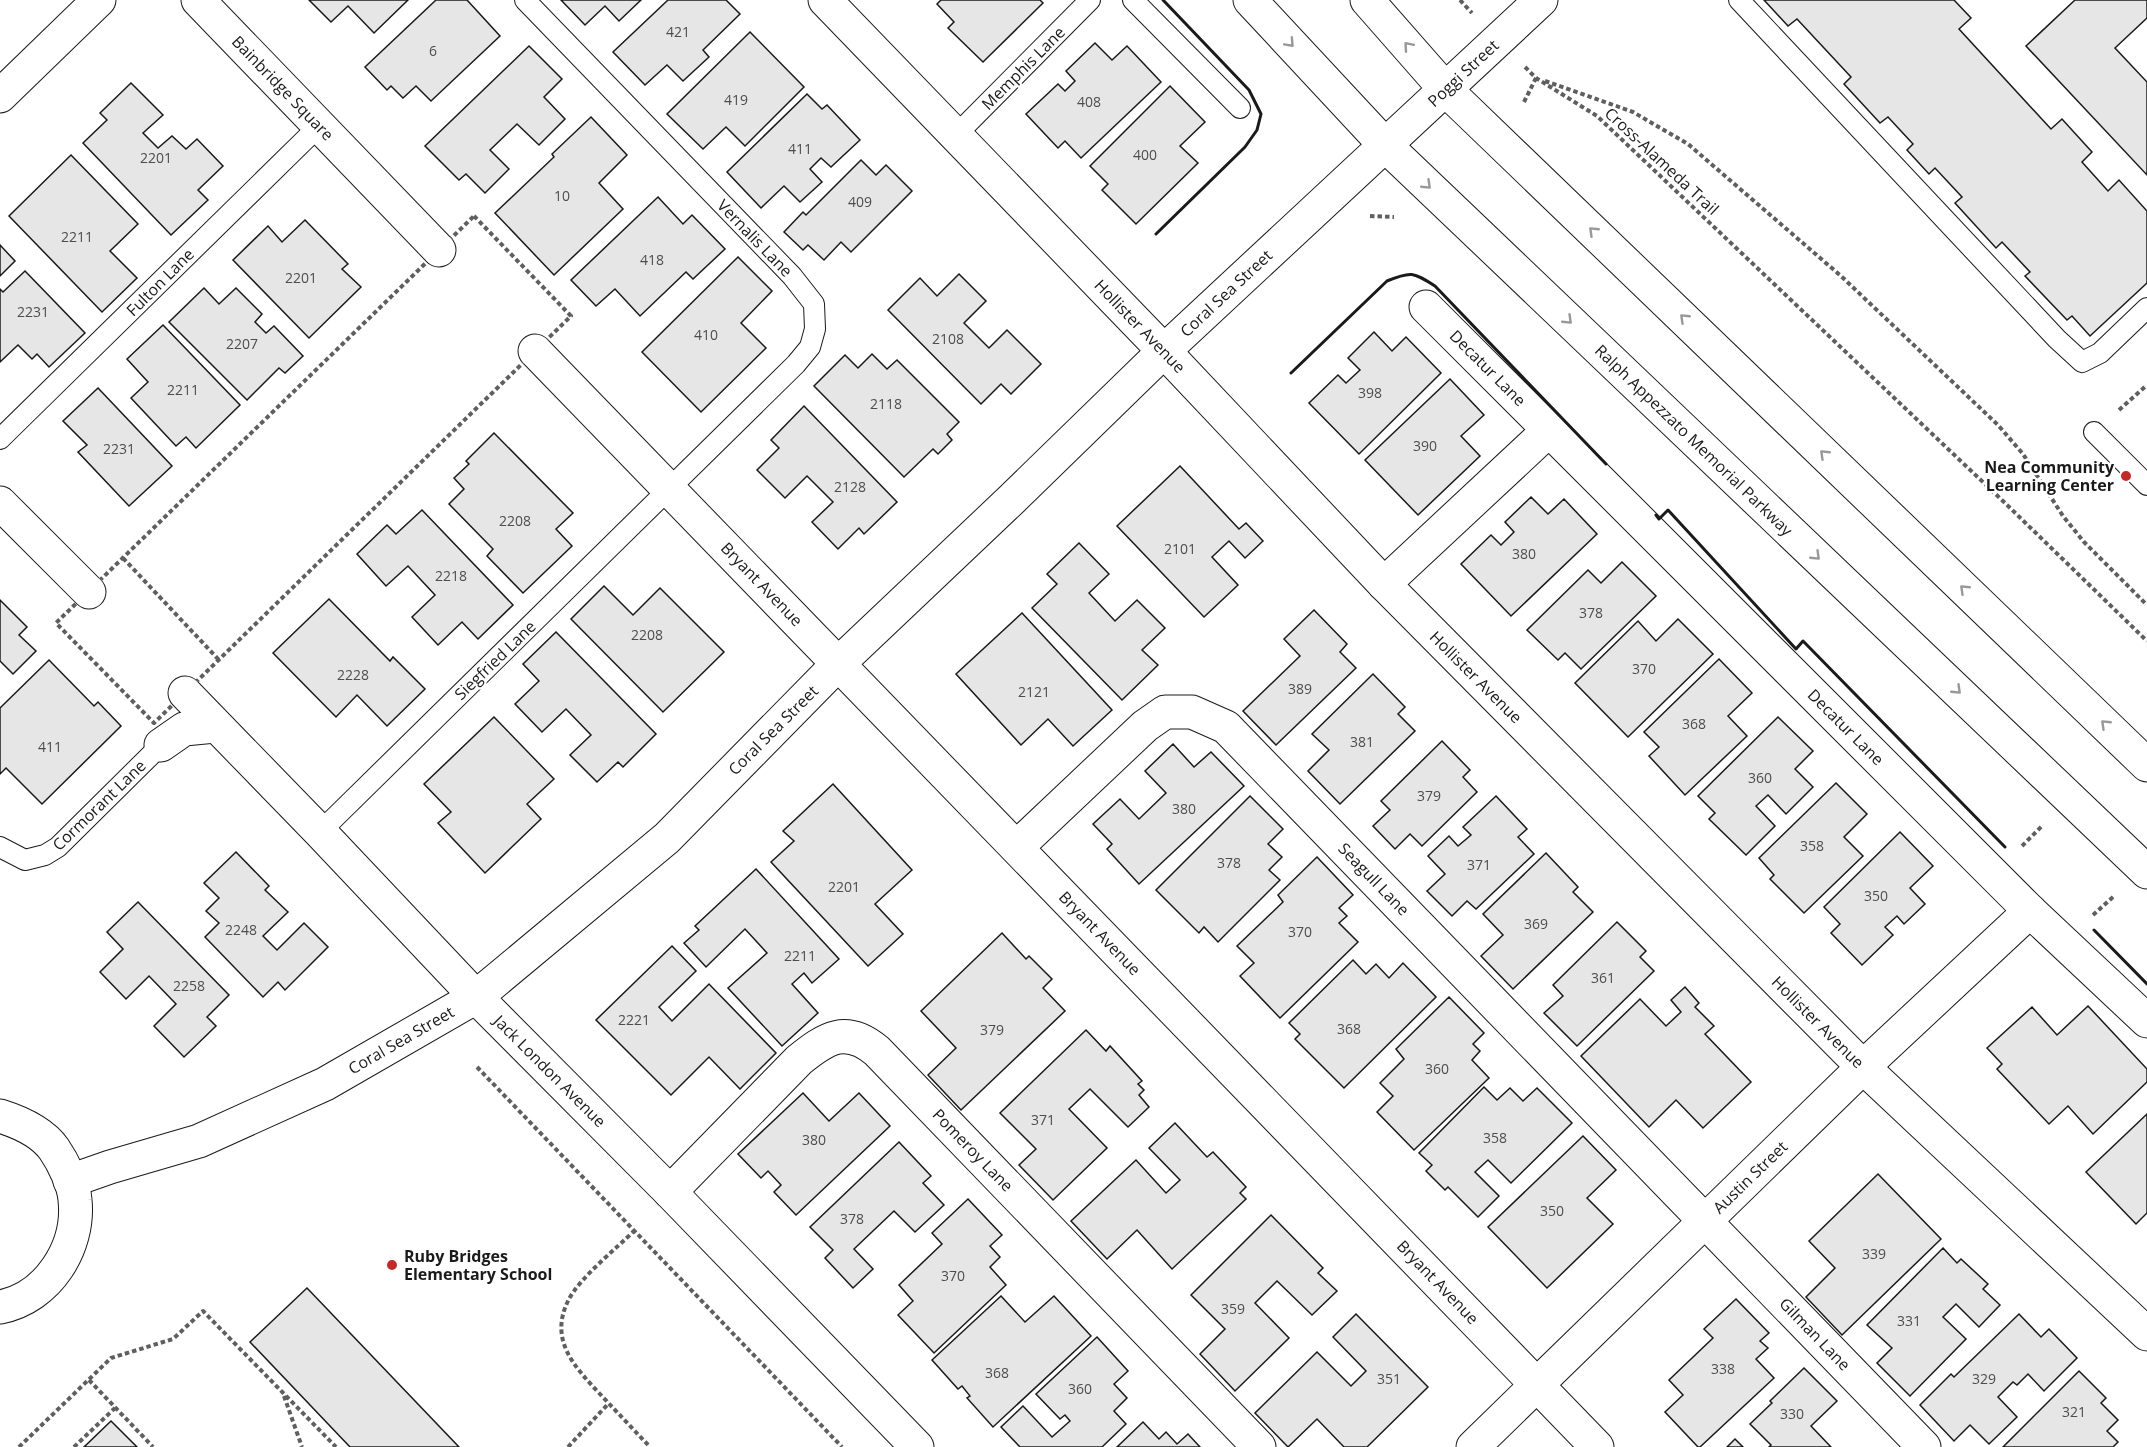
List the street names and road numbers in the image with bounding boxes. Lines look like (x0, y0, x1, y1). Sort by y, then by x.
street label: Memphis Lane (976, 21, 1070, 115)
street label: Bainbridge Square (227, 31, 339, 145)
street label: Poggi Street (1423, 34, 1503, 112)
street label: Cross-Alameda Trail (1600, 102, 1724, 220)
street label: Vernalis Lane (712, 195, 798, 281)
street label: Fulton Lane (121, 243, 199, 321)
street label: Coral Sea Street (1175, 244, 1277, 342)
street label: Hollister Avenue (1090, 274, 1190, 378)
street label: Decatur Lane (1445, 325, 1531, 411)
street label: Ralph Appezzato Memorial Parkway (1590, 339, 1798, 541)
street label: Bryant Avenue (716, 537, 808, 631)
street label: Siegfried Lane (449, 615, 541, 705)
street label: Hollister Avenue (1425, 626, 1527, 728)
street label: Coral Sea Street (723, 680, 823, 780)
street label: Decatur Lane (1803, 684, 1889, 770)
street label: Cormorant Lane (48, 755, 150, 855)
street label: Seagull Lane (1334, 838, 1414, 920)
street label: Bryant Avenue (1054, 886, 1146, 980)
street label: Hollister Avenue (1767, 971, 1869, 1073)
street label: Coral Sea Street (344, 1001, 458, 1079)
street label: Jack London Avenue (488, 1009, 611, 1132)
street label: Pomeroy Lane (928, 1104, 1018, 1196)
street label: Austin Street (1708, 1136, 1792, 1218)
street label: Bryant Avenue (1392, 1235, 1484, 1329)
street label: Gilman Lane (1775, 1293, 1855, 1375)

